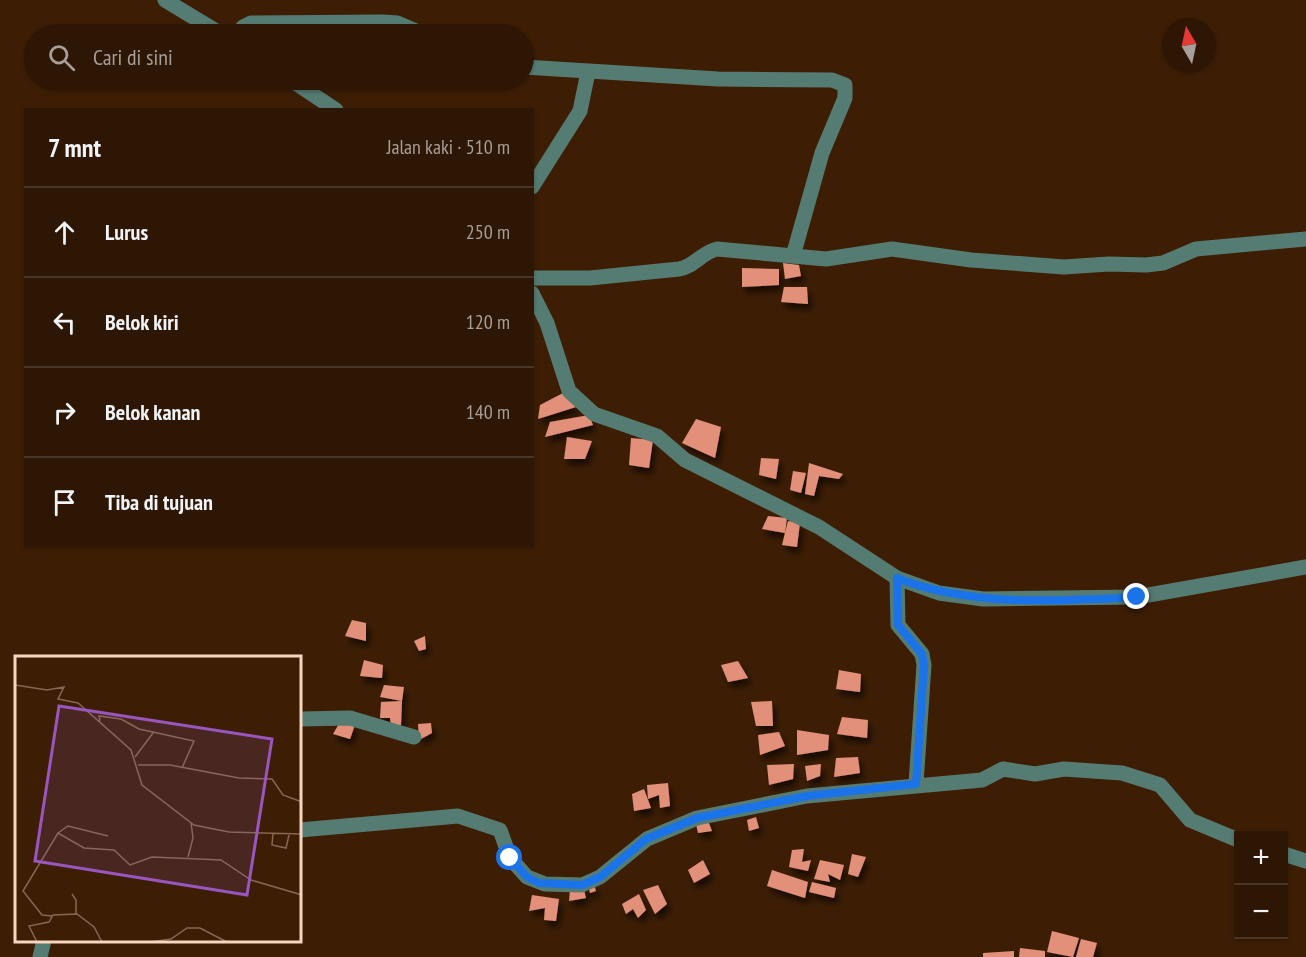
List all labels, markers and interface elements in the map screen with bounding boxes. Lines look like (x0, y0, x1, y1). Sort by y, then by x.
north arrow (1162, 18, 1216, 72)
search box (24, 24, 534, 90)
icon: search (45, 41, 78, 74)
text: Cari di sini (93, 43, 173, 71)
text: 7 mnt (48, 131, 101, 164)
text: Jalan kaki · 510 m (387, 134, 510, 160)
icon: ahead (48, 216, 81, 249)
text: Lurus (105, 218, 148, 246)
text: 250 m (466, 219, 510, 245)
icon: left (48, 306, 81, 339)
text: Belok kiri (105, 308, 179, 336)
text: 120 m (466, 309, 510, 335)
icon: right (48, 396, 81, 429)
text: Belok kanan (105, 398, 200, 426)
text: 140 m (466, 399, 510, 425)
icon: arrive (48, 486, 81, 519)
text: Tiba di tujuan (105, 488, 213, 516)
route end (1123, 583, 1149, 609)
inset map (15, 656, 302, 942)
map controls (1234, 831, 1288, 939)
button: + (1234, 831, 1288, 885)
route start (496, 844, 522, 870)
button: − (1234, 885, 1288, 939)

